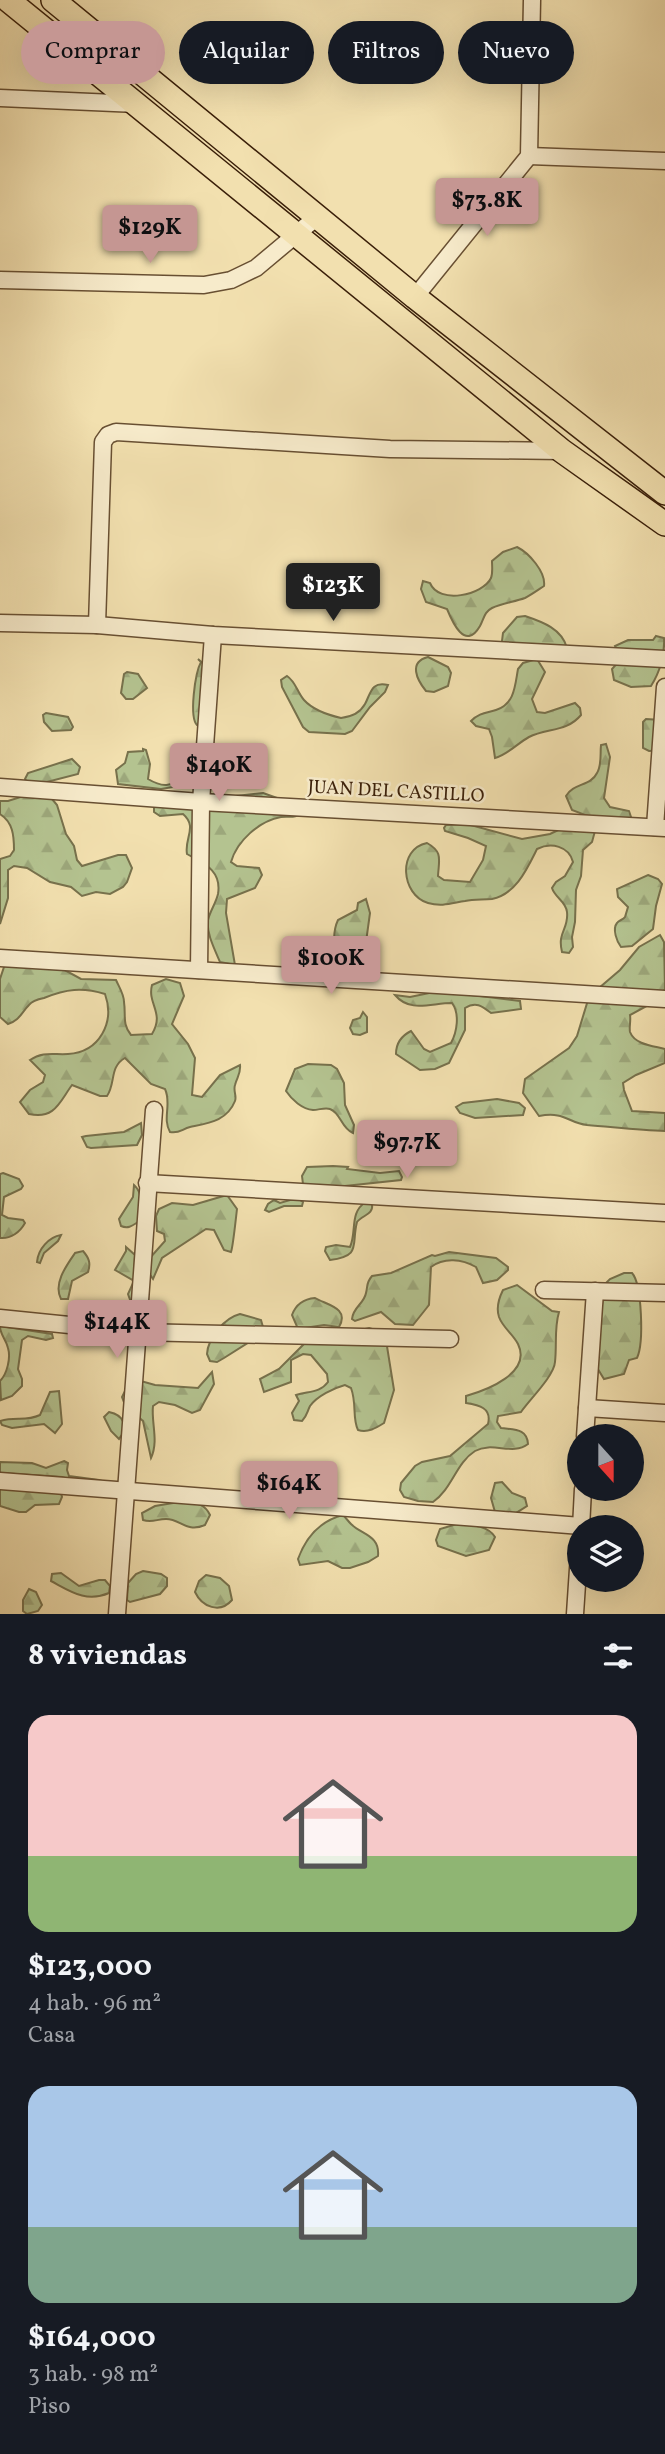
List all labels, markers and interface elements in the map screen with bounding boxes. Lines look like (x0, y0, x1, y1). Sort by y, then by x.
chip: Comprar (21, 21, 165, 84)
chip: Alquilar (179, 21, 314, 84)
chip: Filtros (328, 21, 444, 84)
chip: Nuevo (458, 21, 574, 84)
pin: $73.8K (430, 178, 544, 238)
text: $73.8K (452, 185, 522, 217)
pin: $129K (101, 205, 199, 265)
text: $129K (118, 212, 182, 244)
pin: $123K (284, 564, 382, 623)
text: $123K (302, 570, 364, 602)
pin: $140K (170, 744, 268, 803)
text: $140K (186, 750, 252, 782)
street label: JUAN DEL CASTILLO (307, 774, 485, 810)
pin: $100K (282, 936, 380, 996)
text: $100K (297, 943, 365, 975)
pin: $97.7K (350, 1120, 464, 1180)
text: $97.7K (373, 1127, 441, 1159)
pin: $144K (68, 1300, 166, 1360)
text: $144K (84, 1307, 150, 1339)
north arrow (567, 1424, 644, 1502)
map controls (567, 1424, 644, 1592)
pin: $164K (240, 1462, 338, 1521)
text: $164K (257, 1468, 321, 1500)
button: layers (567, 1515, 644, 1592)
text: 8 viviendas (28, 1635, 187, 1677)
icon: filters (599, 1637, 637, 1675)
icon: home (270, 1761, 396, 1887)
text: $123,000 (28, 1946, 152, 1988)
text: 4 hab. · 96 m² (28, 1988, 161, 2020)
text: Casa (28, 2020, 76, 2052)
icon: home (270, 2132, 396, 2258)
text: $164,000 (28, 2317, 156, 2359)
text: 3 hab. · 98 m² (28, 2359, 158, 2391)
text: Piso (28, 2391, 70, 2423)

